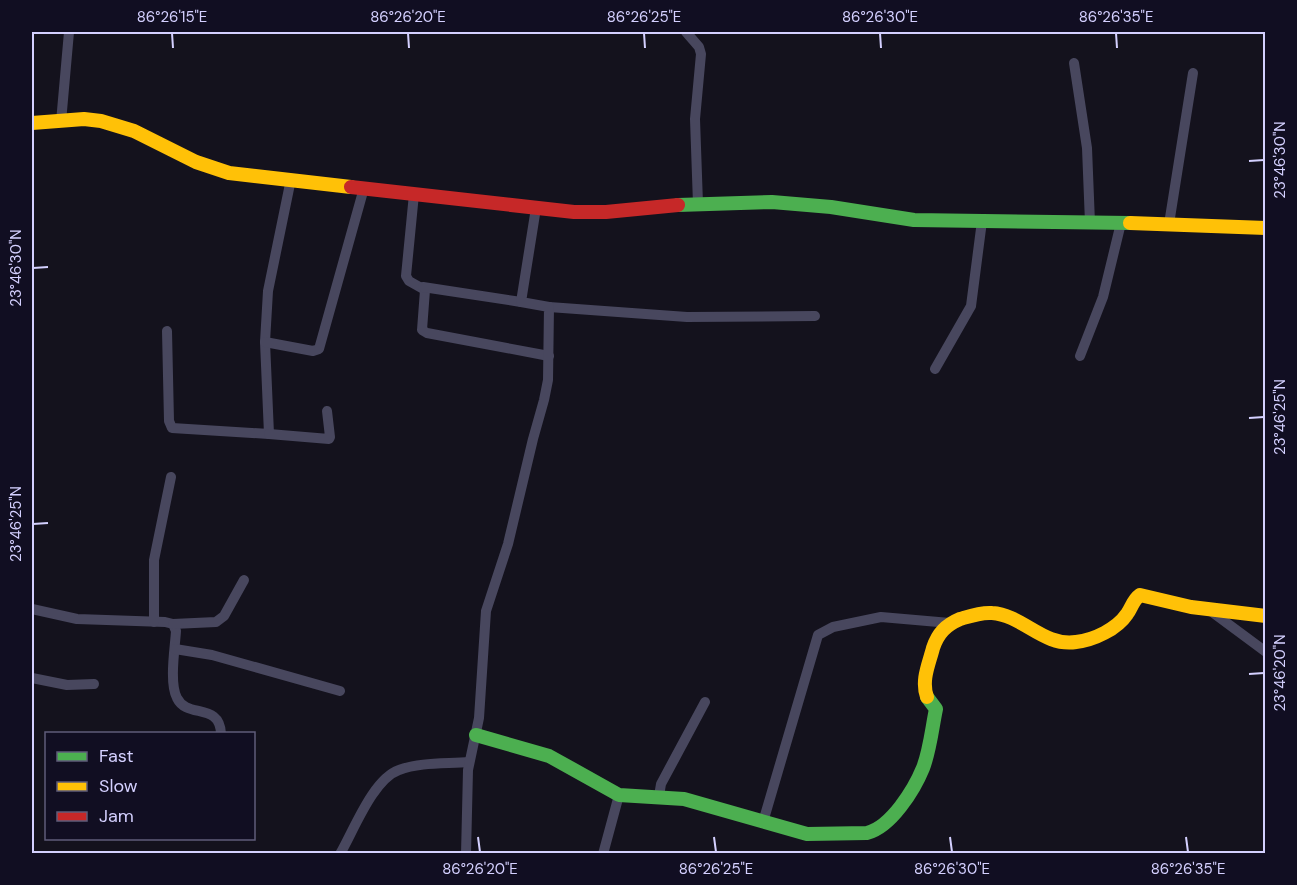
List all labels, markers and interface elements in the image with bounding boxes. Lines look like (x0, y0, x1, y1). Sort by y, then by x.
text: 86°26'15"E (137, 7, 207, 27)
text: 86°26'20"E (370, 7, 446, 27)
text: 86°26'25"E (607, 7, 681, 27)
text: 86°26'30"E (842, 7, 918, 27)
text: 86°26'35"E (1079, 7, 1153, 27)
text: 23°46'30"N (1270, 121, 1290, 199)
text: 23°46'30"N (6, 229, 26, 307)
text: 23°46'25"N (1270, 379, 1290, 455)
text: 23°46'25"N (6, 486, 26, 562)
text: 23°46'20"N (1270, 634, 1290, 712)
legend (45, 732, 255, 840)
text: Fast (99, 744, 134, 768)
text: Slow (99, 774, 138, 798)
text: Jam (99, 804, 134, 828)
text: 86°26'20"E (442, 859, 518, 879)
text: 86°26'25"E (679, 859, 753, 879)
text: 86°26'30"E (914, 859, 990, 879)
text: 86°26'35"E (1151, 859, 1225, 879)

